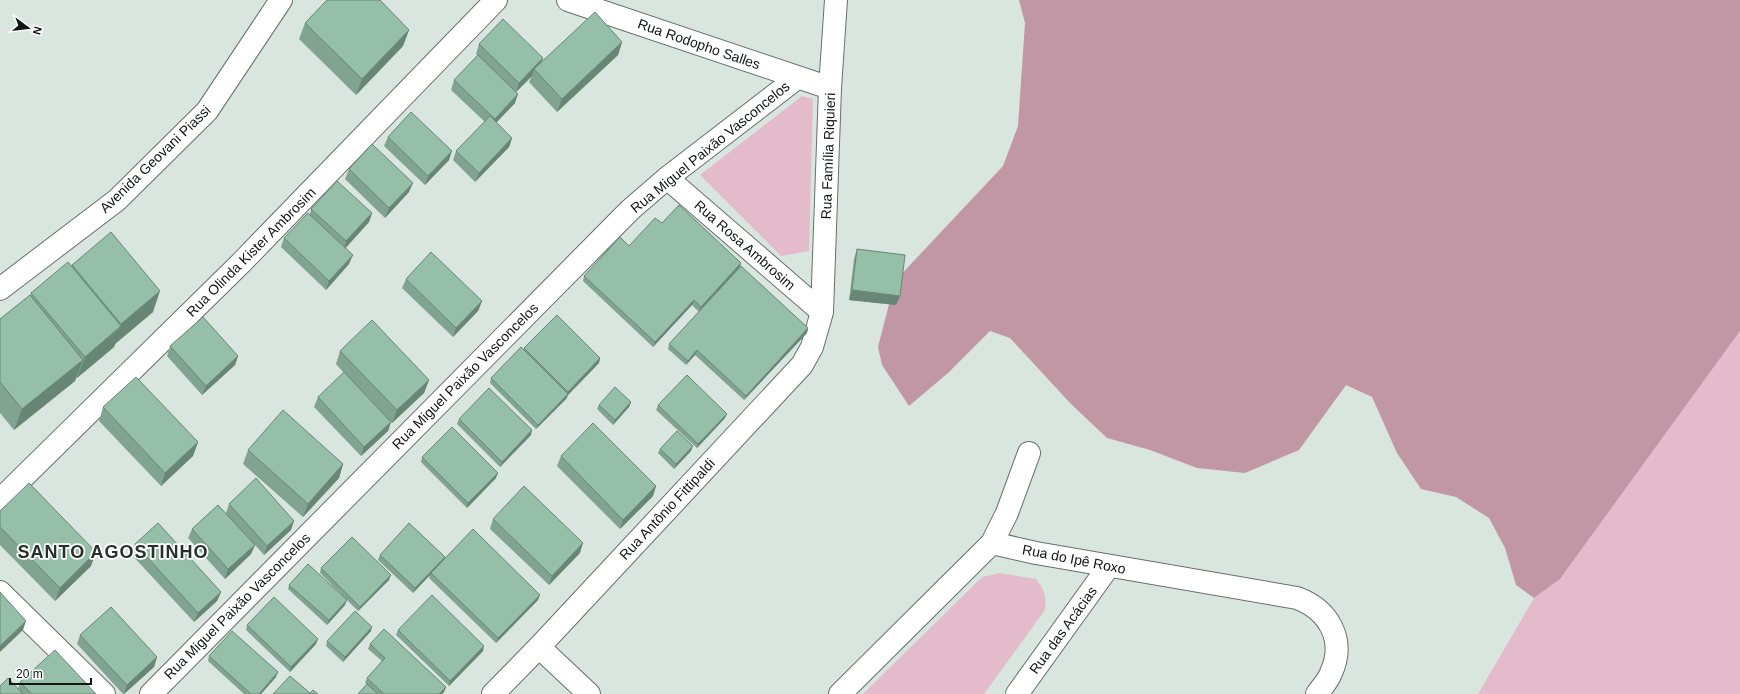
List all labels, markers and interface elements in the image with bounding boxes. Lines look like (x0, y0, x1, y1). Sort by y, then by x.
north arrow (8, 8, 48, 48)
street label: Rua Rodopho Salles (636, 16, 762, 72)
text: N (31, 25, 44, 36)
street label: Rua Miguel Paixão Vasconcelos (627, 78, 793, 216)
street label: Rua Família Riquieri (818, 92, 838, 220)
street label: Avenida Geovani Piassi (96, 102, 214, 216)
street label: Rua Olinda Kister Ambrosim (183, 184, 319, 320)
street label: Rua Rosa Ambrosim (691, 197, 799, 293)
street label: Rua Miguel Paixão Vasconcelos (389, 300, 541, 452)
street label: Rua Antônio Fittipaldi (616, 455, 718, 563)
street label: Rua Miguel Paixão Vasconcelos (161, 530, 313, 682)
street label: Rua do Ipê Roxo (1021, 541, 1127, 577)
district label: SANTO AGOSTINHO (17, 542, 209, 562)
street label: Rua das Acácias (1026, 583, 1100, 677)
scale bar (10, 660, 91, 686)
text: 20 m (16, 667, 43, 681)

